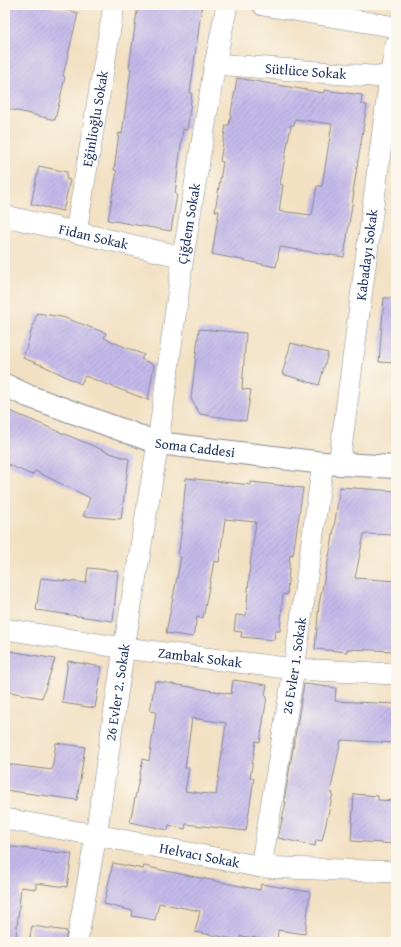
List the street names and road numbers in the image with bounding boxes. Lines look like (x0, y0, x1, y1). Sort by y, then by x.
street label: Sütlüce Sokak (264, 58, 348, 84)
street label: Eğinlioğlu Sokak (77, 68, 113, 168)
street label: Çiğdem Sokak (172, 181, 205, 265)
street label: Kabadayı Sokak (351, 207, 383, 302)
street label: Fidan Sokak (57, 219, 131, 254)
street label: Soma Caddesi (154, 433, 236, 462)
street label: 26 Evler 1. Sokak (277, 615, 311, 716)
street label: 26 Evler 2. Sokak (100, 641, 135, 742)
street label: Zambak Sokak (157, 642, 244, 673)
street label: Helvacı Sokak (158, 838, 242, 873)

